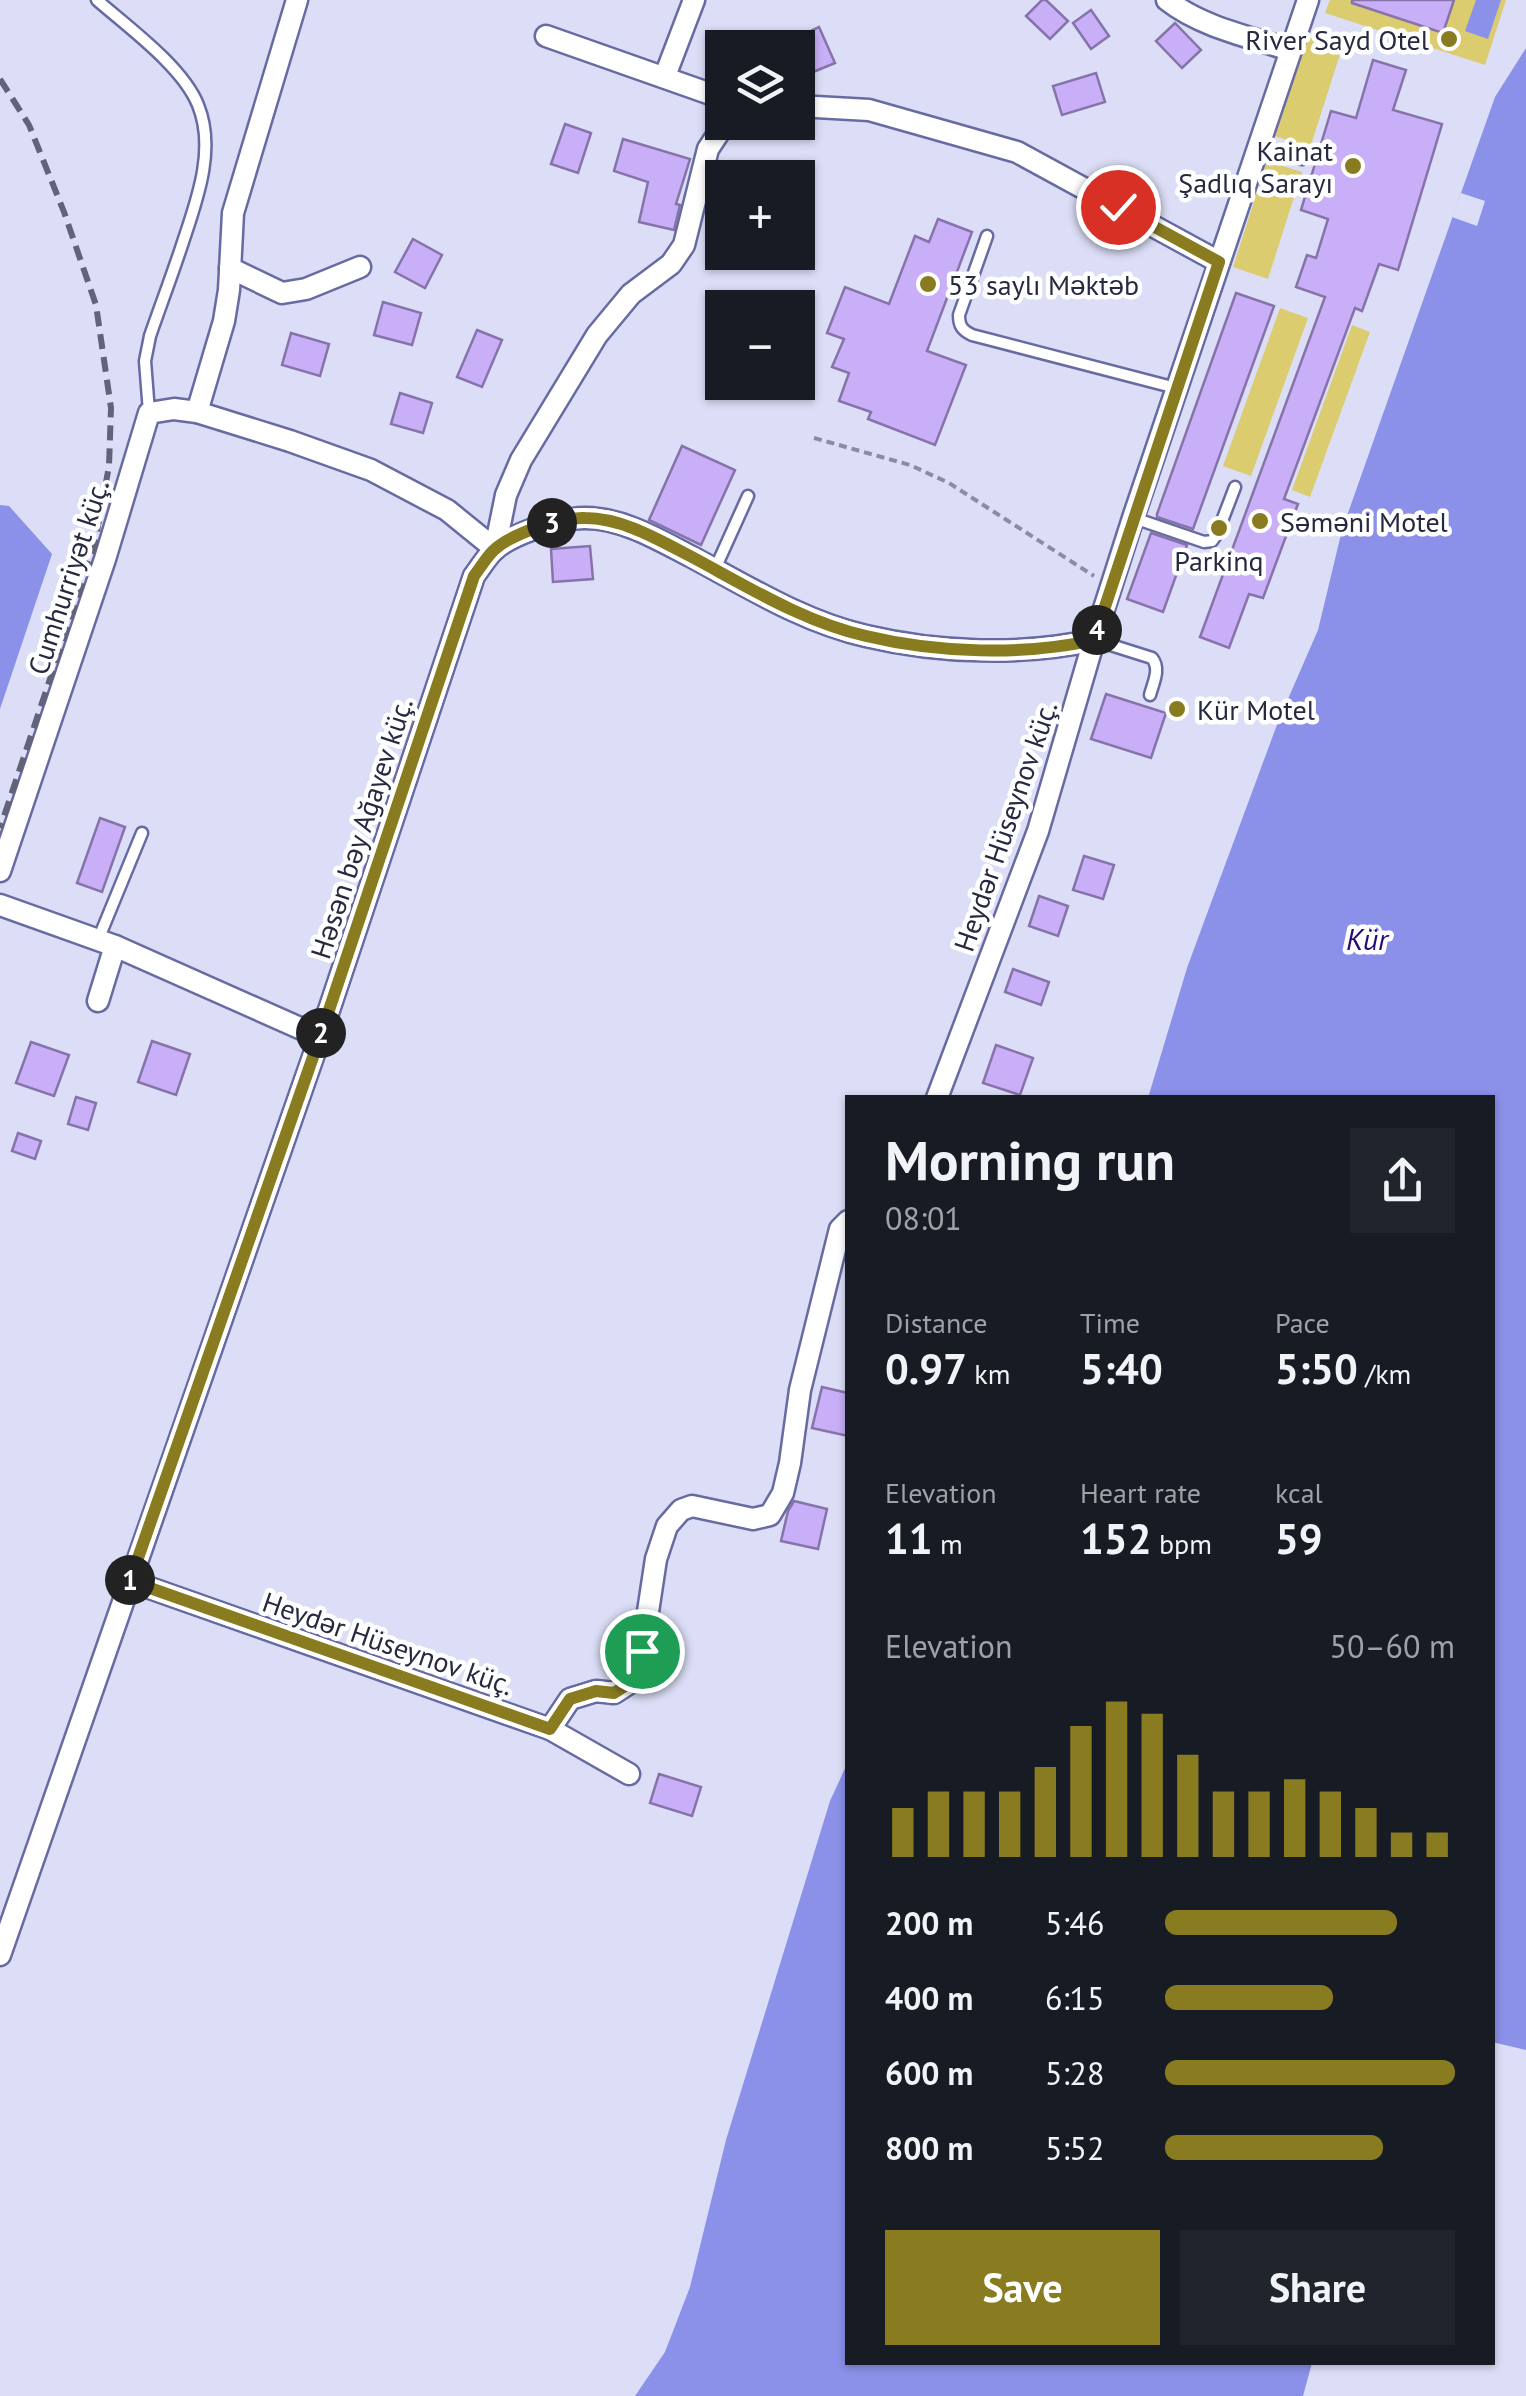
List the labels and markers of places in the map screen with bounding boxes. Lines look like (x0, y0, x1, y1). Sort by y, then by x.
place label: River Sayd Otel (1245, 21, 1429, 58)
marker: River Sayd Otel (1438, 28, 1460, 50)
place label: Kainat Şadlıq Sarayı (1178, 132, 1334, 201)
marker: Kainat Şadlıq Sarayı (1342, 155, 1364, 177)
pin (1076, 165, 1161, 250)
place label: 53 saylı Məktəb (948, 266, 1139, 303)
marker: 53 saylı Məktəb (917, 273, 939, 295)
pin: 3 (527, 498, 577, 548)
place label: Səməni Motel (1280, 503, 1448, 540)
marker: Səməni Motel (1249, 510, 1271, 532)
marker: Parkinq (1208, 517, 1230, 539)
place label: Parkinq (1174, 542, 1264, 579)
pin: 4 (1072, 605, 1122, 655)
place label: Kür Motel (1197, 691, 1315, 728)
marker: Kür Motel (1166, 698, 1188, 720)
pin: 2 (296, 1008, 346, 1058)
pin: 1 (105, 1555, 155, 1605)
pin (600, 1609, 685, 1694)

